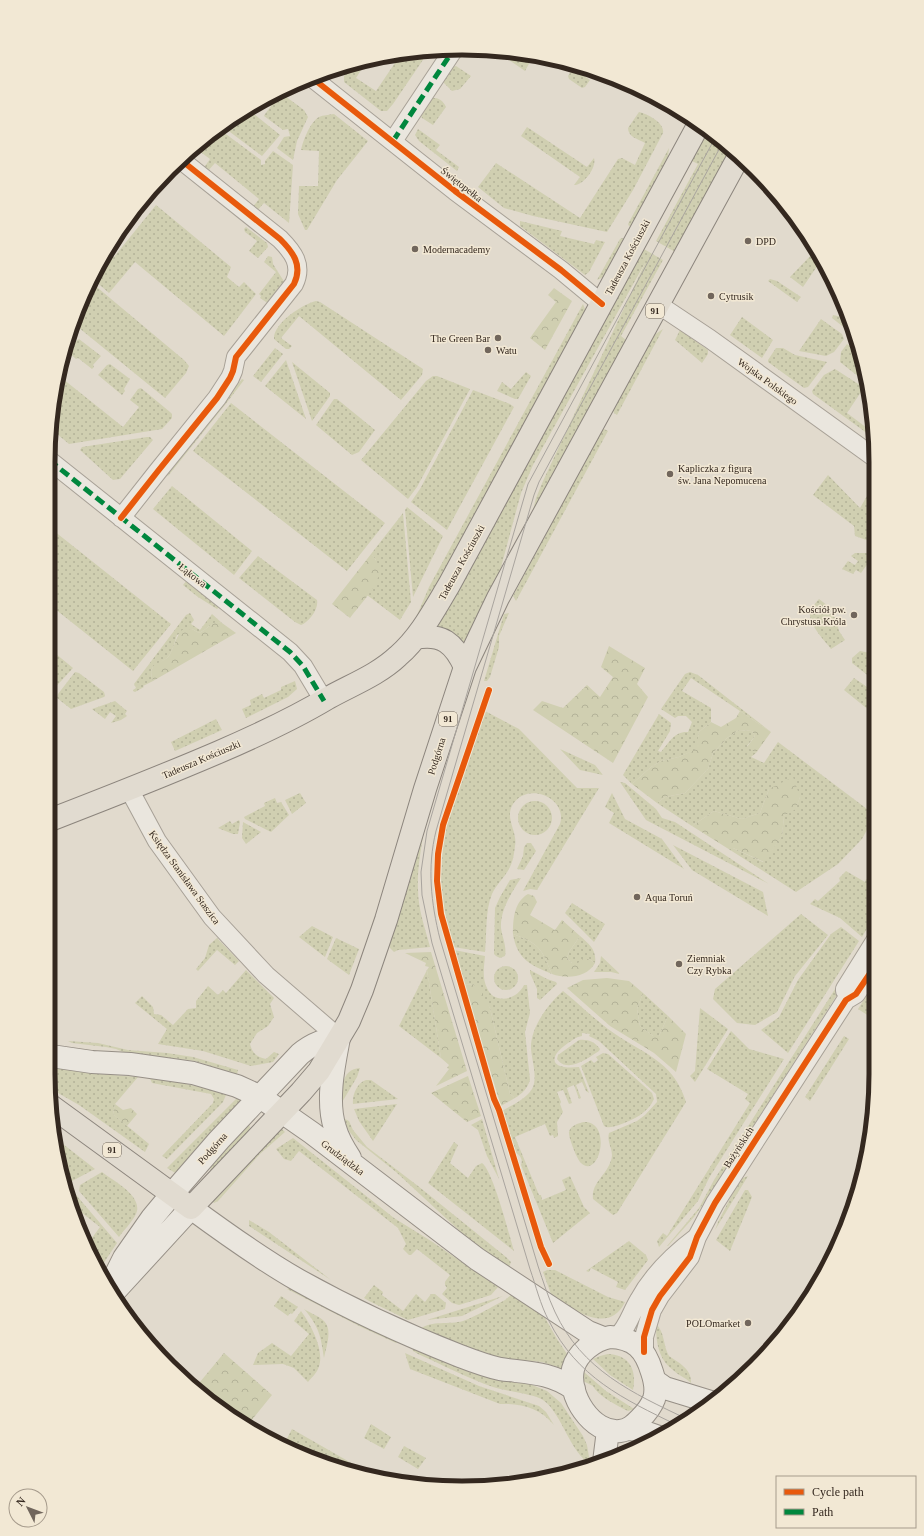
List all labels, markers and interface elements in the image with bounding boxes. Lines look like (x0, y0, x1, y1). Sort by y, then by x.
street label: Świętopełka (439, 165, 485, 204)
street label: Tadeusza Kościuszki (603, 217, 652, 297)
marker: DPD (743, 236, 753, 246)
place label: DPD (756, 236, 776, 247)
marker: Modernacademy (410, 244, 420, 254)
place label: Modernacademy (423, 244, 490, 255)
marker: Cytrusik (706, 291, 716, 301)
place label: Cytrusik (719, 291, 753, 302)
road number: 91 (646, 304, 664, 318)
place label: The Green Bar (431, 333, 491, 344)
marker: The Green Bar (493, 333, 503, 343)
marker: Watu (483, 345, 493, 355)
place label: Watu (496, 345, 517, 356)
street label: Wojska Polskiego (735, 356, 800, 407)
place label: Kapliczka z figurą św. Jana Nepomucena (678, 463, 767, 486)
marker: Kapliczka z figurą św. Jana Nepomucena (665, 469, 675, 479)
street label: Tadeusza Kościuszki (436, 523, 487, 602)
street label: Łąkowa (177, 561, 209, 590)
place label: Kościół pw. Chrystusa Króla (781, 604, 847, 627)
marker: Kościół pw. Chrystusa Króla (849, 610, 859, 620)
road number: 91 (439, 712, 457, 726)
street label: Podgórna (425, 736, 448, 776)
street label: Tadeusza Kościuszki (160, 738, 242, 781)
street label: Księdza Stanisława Staszica (147, 828, 223, 927)
marker: Aqua Toruń (632, 892, 642, 902)
place label: Aqua Toruń (645, 892, 693, 903)
place label: Ziemniak Czy Rybka (687, 953, 732, 976)
marker: Ziemniak Czy Rybka (674, 959, 684, 969)
street label: Bażyńskich (721, 1125, 756, 1170)
street label: Podgórna (195, 1130, 230, 1166)
street label: Grudziądzka (319, 1138, 367, 1177)
road number: 91 (103, 1143, 121, 1157)
place label: POLOmarket (686, 1318, 740, 1329)
marker: POLOmarket (743, 1318, 753, 1328)
legend (776, 1476, 916, 1528)
text: Cycle path (812, 1485, 864, 1499)
north arrow (8, 1488, 48, 1528)
text: N (13, 1494, 28, 1508)
text: Path (812, 1505, 833, 1519)

